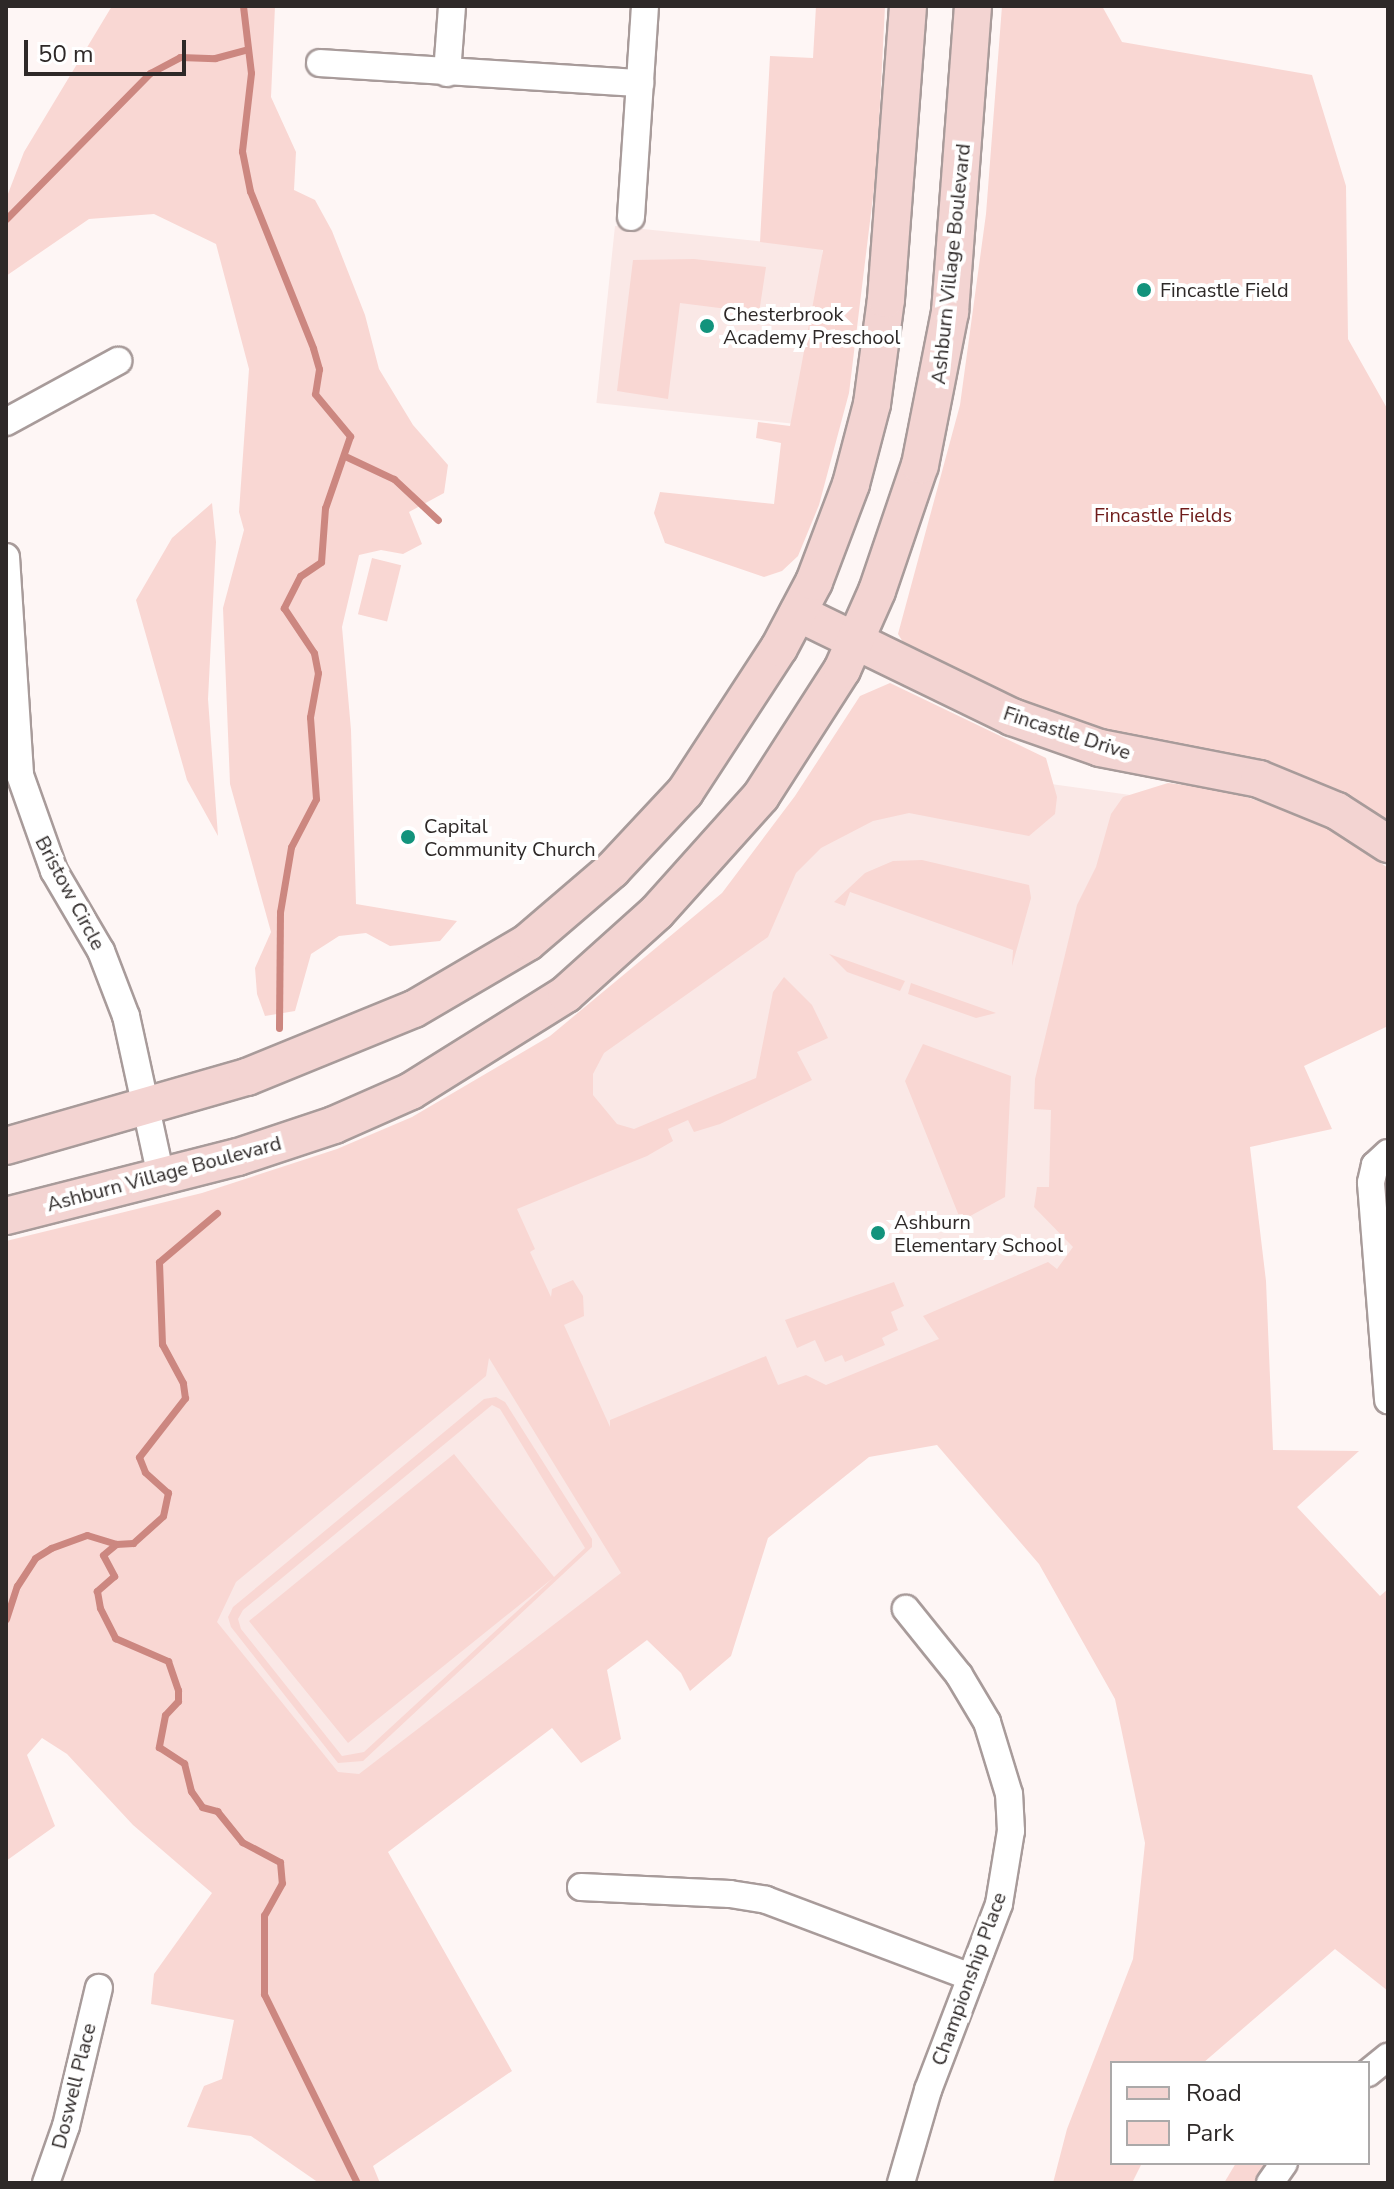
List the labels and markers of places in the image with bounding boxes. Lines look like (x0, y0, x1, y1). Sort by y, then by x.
place label: Fincastle Field (1160, 278, 1289, 302)
marker: Fincastle Field (1135, 281, 1153, 299)
place label: Chesterbrook Academy Preschool (723, 302, 901, 349)
marker: Chesterbrook Academy Preschool (698, 317, 716, 335)
place label: Capital Community Church (424, 814, 596, 861)
marker: Capital Community Church (399, 828, 417, 846)
place label: Ashburn Elementary School (894, 1210, 1063, 1257)
marker: Ashburn Elementary School (869, 1224, 887, 1242)

